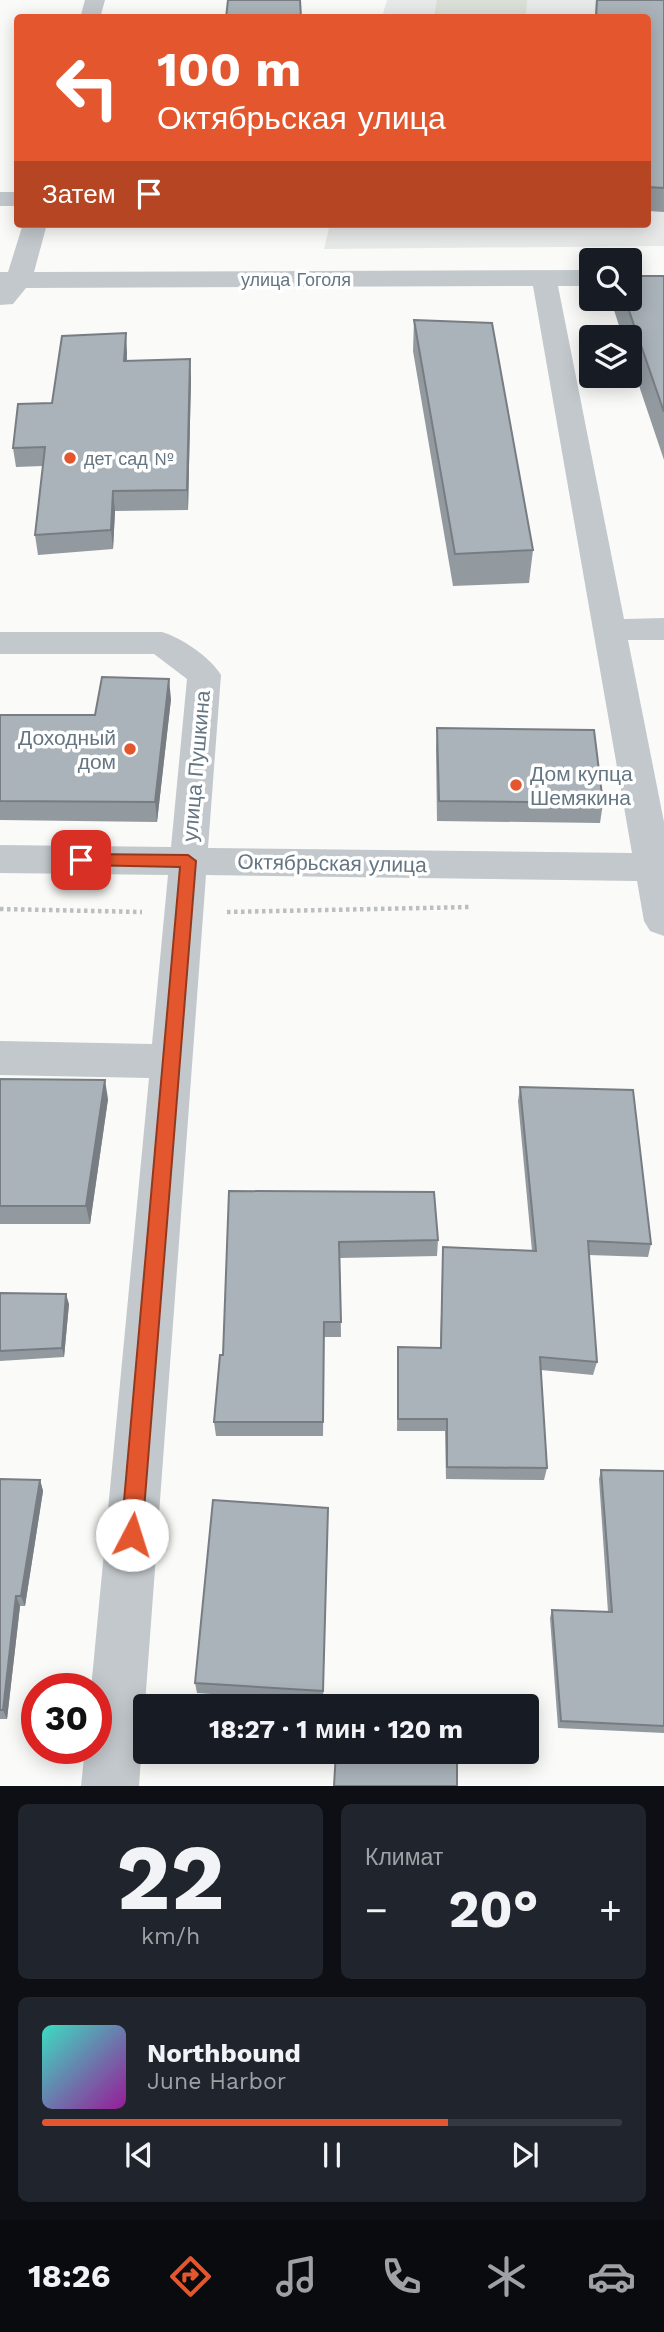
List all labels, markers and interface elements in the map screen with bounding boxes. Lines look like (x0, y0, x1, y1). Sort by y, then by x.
text: 100 m (157, 40, 301, 98)
icon: left (42, 42, 133, 133)
text: Октябрьская улица (157, 99, 446, 137)
icon: arrive (130, 175, 168, 213)
text: Затем (42, 179, 116, 209)
map controls (579, 248, 642, 388)
button: search (579, 248, 642, 311)
street label: улица Гоголя (241, 269, 351, 290)
button: layers (579, 325, 642, 388)
place label: дет сад № (84, 448, 174, 469)
marker: дет сад № (62, 450, 78, 466)
street label: улица Пушкина (177, 689, 215, 843)
place label: Доходный дом (18, 725, 116, 774)
marker: Доходный дом (122, 741, 138, 757)
place label: Дом купца Шемякина (530, 761, 633, 810)
marker: Дом купца Шемякина (508, 777, 524, 793)
pin (51, 830, 111, 890)
icon: arrive (62, 841, 100, 879)
street label: Октябрьская улица (237, 849, 427, 877)
position arrow (95, 1498, 169, 1572)
speed limit sign: 30 (21, 1673, 112, 1764)
text: 18:27 · 1 мин · 120 m (209, 1714, 463, 1744)
text: 22 (116, 1824, 225, 1931)
text: Климат (365, 1844, 443, 1871)
text: 20° (448, 1879, 539, 1940)
text: − (365, 1888, 388, 1932)
text: + (599, 1888, 622, 1932)
text: km/h (141, 1923, 200, 1950)
text: Northbound (147, 2038, 301, 2068)
text: June Harbor (147, 2068, 286, 2095)
icon: previous (120, 2136, 158, 2174)
icon: pause (313, 2136, 351, 2174)
icon: next (506, 2136, 544, 2174)
icon: directions (166, 2252, 215, 2301)
icon: music (272, 2252, 321, 2301)
icon: phone (377, 2252, 426, 2301)
icon: climate (482, 2252, 531, 2301)
icon: car (587, 2252, 636, 2301)
text: 18:26 (28, 2257, 110, 2295)

